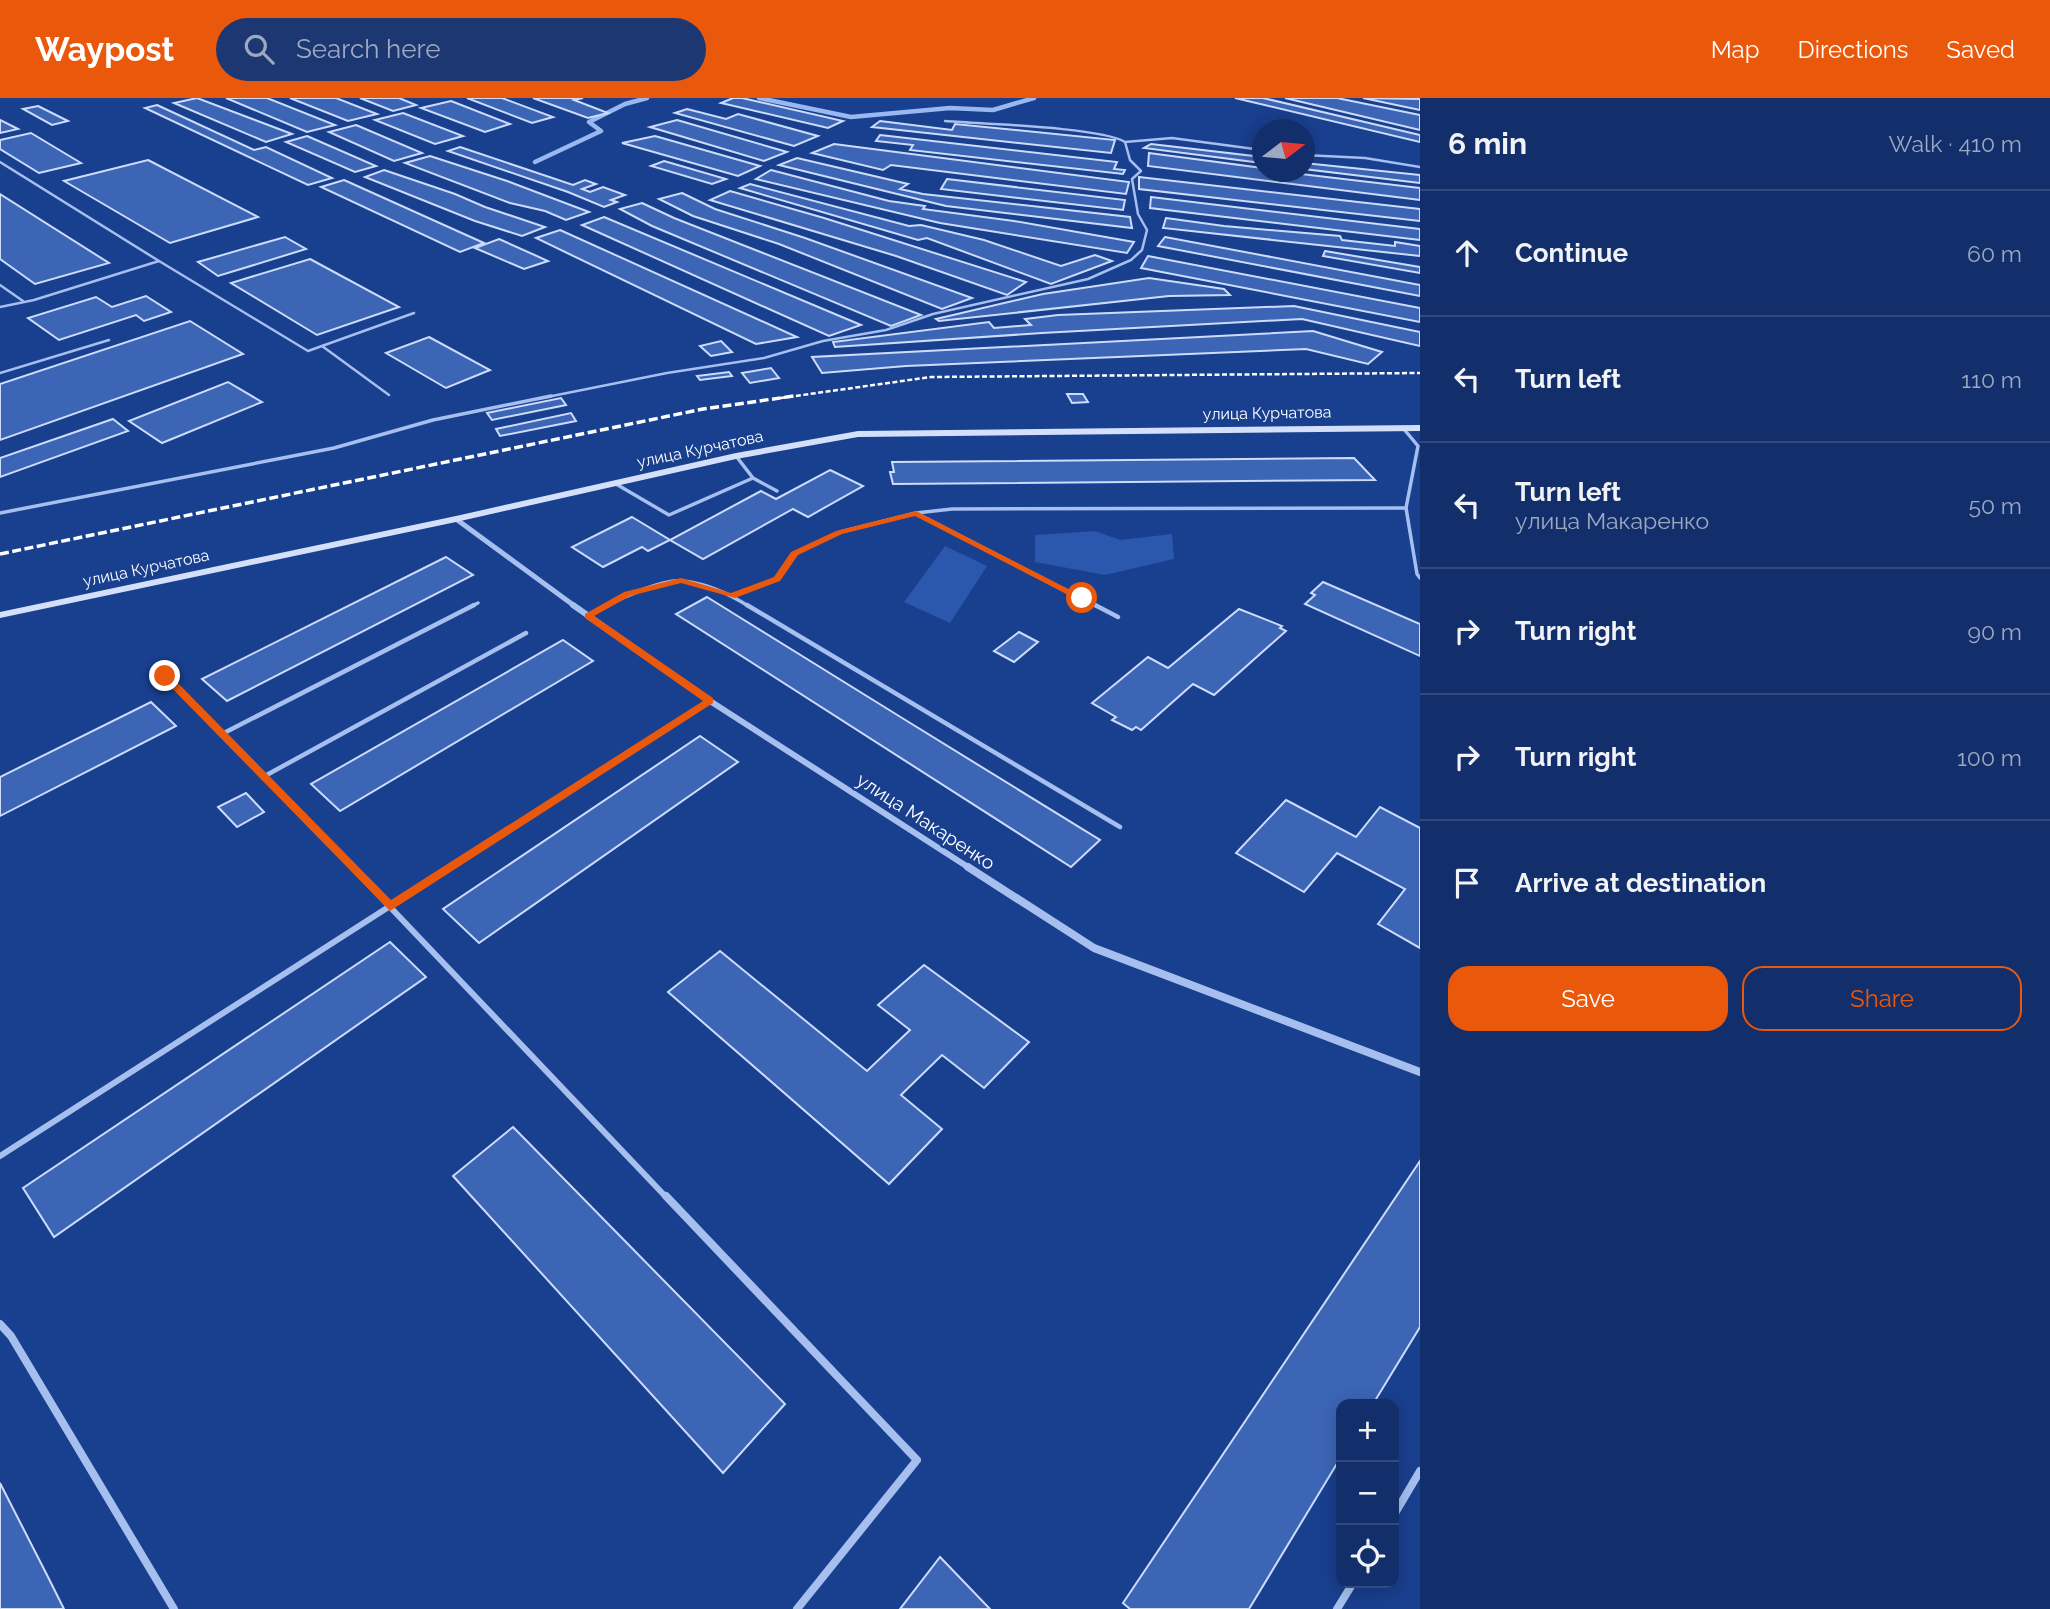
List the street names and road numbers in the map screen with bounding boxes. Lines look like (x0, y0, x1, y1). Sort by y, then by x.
street label: улица Курчатова (1202, 402, 1332, 424)
street label: улица Курчатова (635, 426, 765, 472)
street label: улица Курчатова (81, 545, 211, 591)
street label: улица Макаренко (853, 768, 999, 874)

